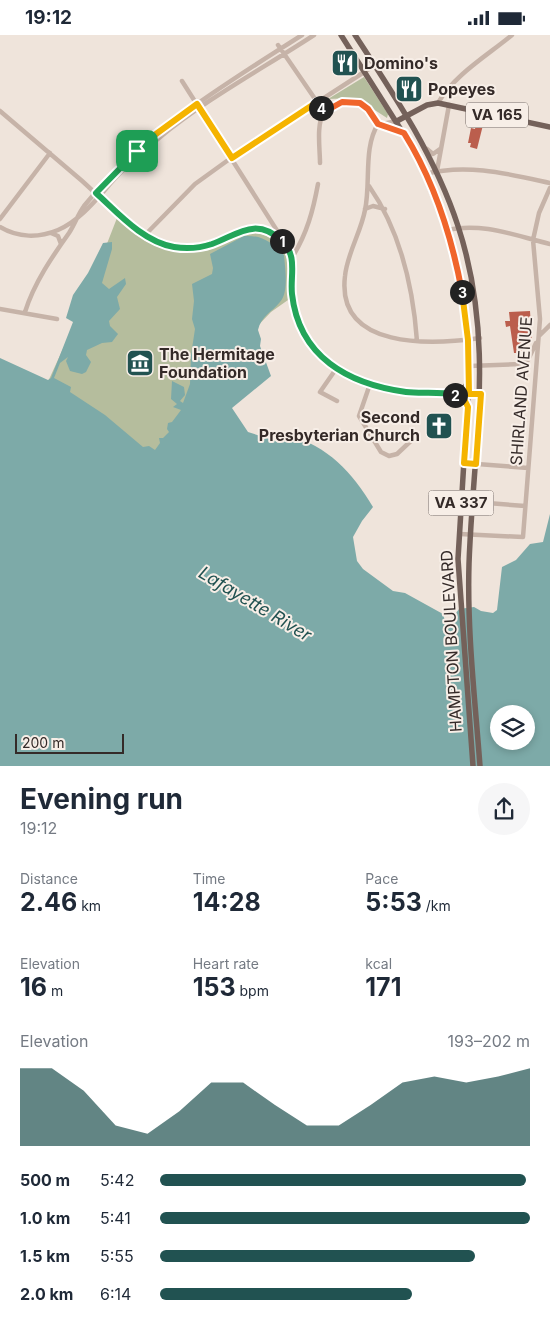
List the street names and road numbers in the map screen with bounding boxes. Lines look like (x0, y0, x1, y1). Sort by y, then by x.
road number: VA 165 (466, 103, 528, 127)
street label: SHIRLAND AVENUE (506, 316, 536, 466)
road number: VA 337 (428, 491, 494, 515)
street label: HAMPTON BOULEVARD (436, 549, 466, 733)

